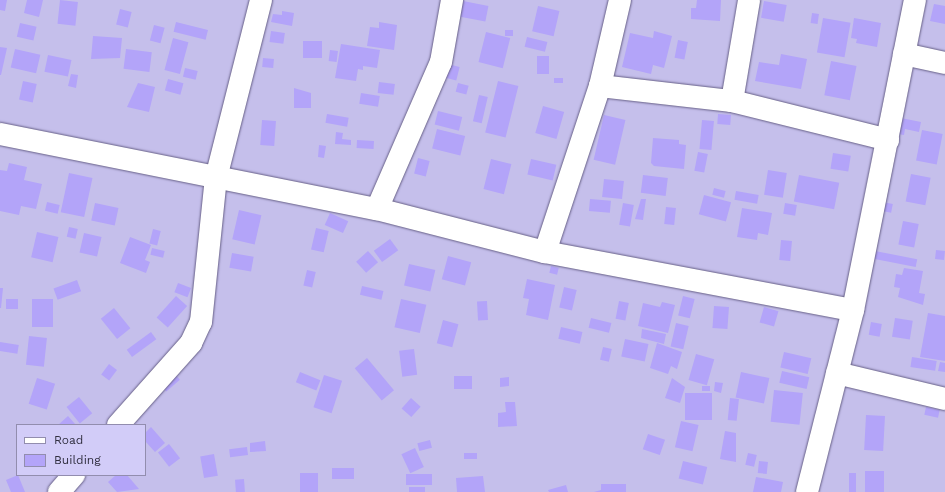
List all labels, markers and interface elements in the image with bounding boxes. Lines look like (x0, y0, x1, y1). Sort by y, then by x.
legend (16, 424, 146, 476)
text: Road (54, 433, 83, 447)
text: Building (54, 453, 101, 467)

